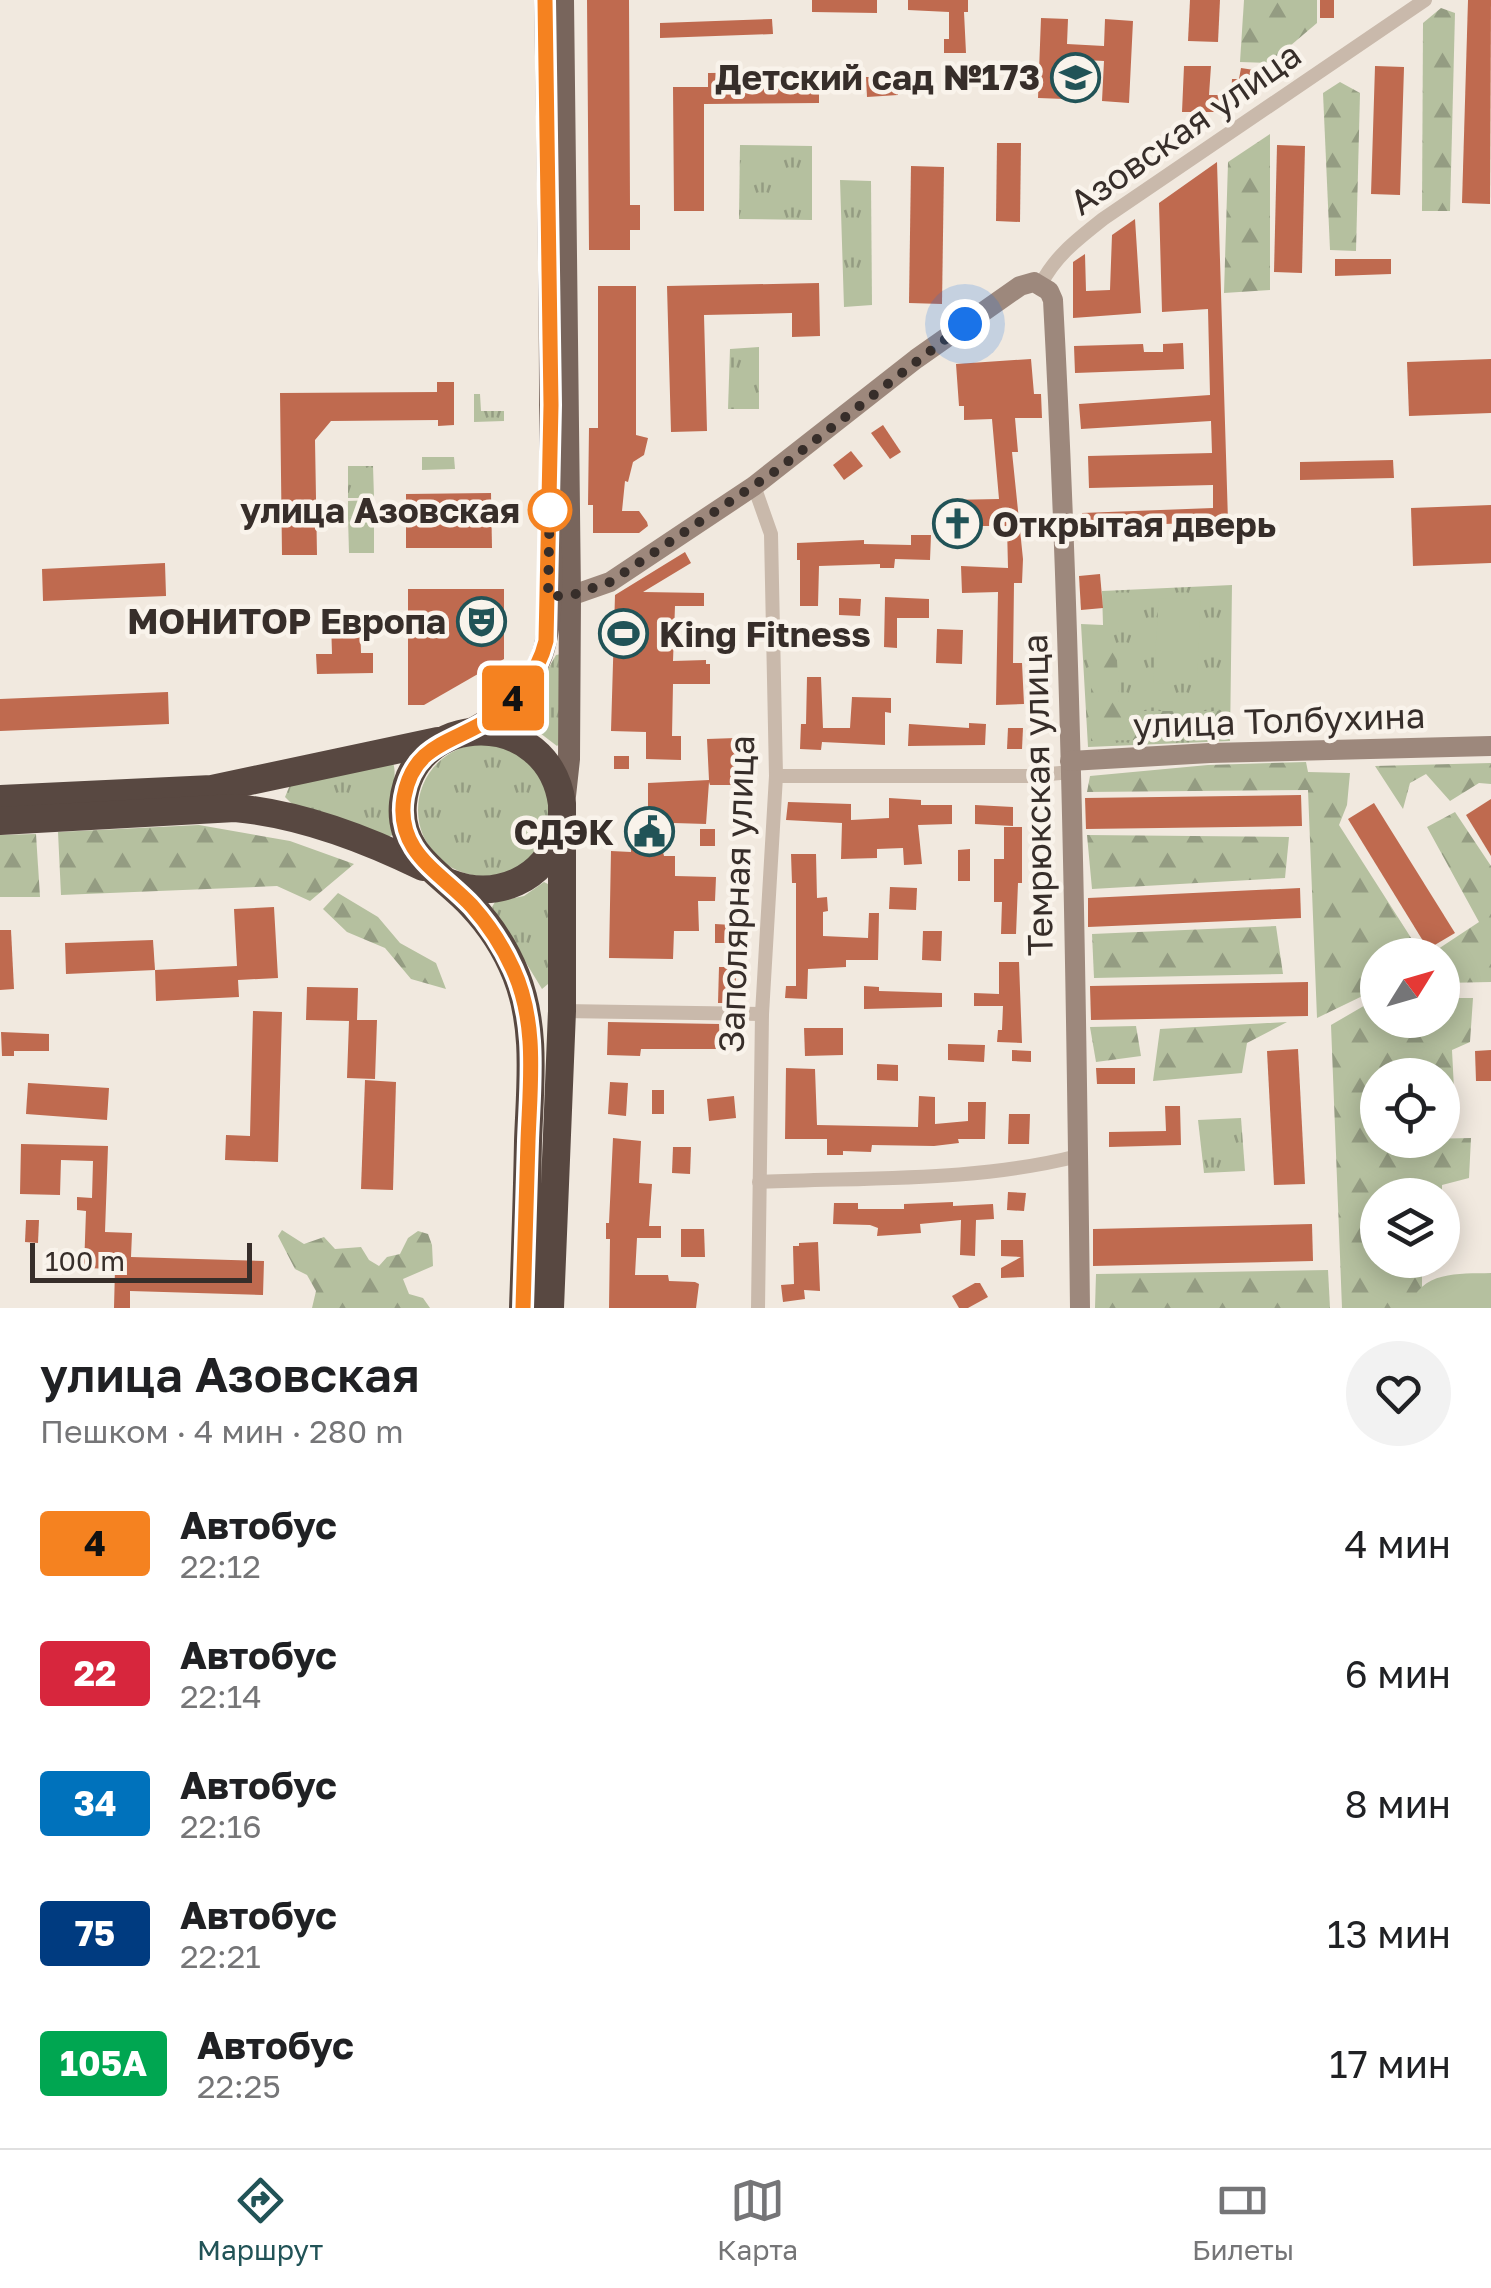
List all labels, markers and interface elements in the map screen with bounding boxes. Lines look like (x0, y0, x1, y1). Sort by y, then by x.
street label: Азовская улица (1061, 33, 1309, 223)
school or university icon: Детский cад №173 (1049, 51, 1101, 103)
place label: Детский cад №173 (715, 56, 1040, 98)
your location (940, 299, 990, 349)
place label: улица Азовская (240, 489, 520, 531)
marker: улица Азовская (529, 489, 571, 531)
church icon: Открытая дверь (931, 498, 983, 550)
place label: Открытая дверь (992, 503, 1276, 545)
theatre icon: МОНИТОР Европа (455, 595, 507, 647)
place label: МОНИТОР Европа (127, 600, 446, 642)
sports icon: King Fitness (598, 608, 650, 660)
place label: King Fitness (659, 613, 871, 655)
street label: Темрюкская улица (1013, 634, 1061, 956)
line badge: 4 (480, 666, 546, 730)
text: 4 (502, 677, 524, 719)
street label: улица Толбухина (1132, 694, 1426, 746)
street label: Заполярная улица (709, 734, 763, 1054)
public building icon: СДЭК (623, 806, 675, 858)
place label: СДЭК (514, 811, 614, 853)
north arrow (1360, 938, 1460, 1038)
map controls (1360, 938, 1460, 1278)
button: locate (1360, 1058, 1460, 1158)
button: layers (1360, 1178, 1460, 1278)
scale bar (30, 1238, 252, 1282)
text: 100 m (45, 1244, 125, 1277)
button: heart (1346, 1341, 1451, 1446)
text: улица Азовская (40, 1345, 420, 1403)
text: Пешком · 4 мин · 280 m (40, 1412, 404, 1450)
text: Автобус (180, 1502, 337, 1547)
text: 4 мин (1345, 1521, 1451, 1566)
text: 4 (84, 1522, 106, 1564)
text: 22:12 (180, 1547, 261, 1585)
text: Автобус (180, 1632, 337, 1677)
text: 6 мин (1345, 1651, 1451, 1696)
text: 22 (74, 1652, 116, 1694)
text: 22:14 (180, 1677, 262, 1715)
text: Автобус (180, 1762, 337, 1807)
text: 8 мин (1345, 1781, 1451, 1826)
text: 34 (73, 1782, 117, 1824)
text: 22:16 (180, 1807, 262, 1845)
text: Автобус (180, 1892, 337, 1937)
text: 13 мин (1327, 1911, 1451, 1956)
text: 75 (75, 1912, 115, 1954)
text: 22:21 (180, 1937, 261, 1975)
text: Автобус (197, 2022, 354, 2067)
text: 17 мин (1329, 2041, 1451, 2086)
text: 105А (60, 2042, 147, 2084)
text: 22:25 (197, 2067, 281, 2105)
tab: Маршрут (197, 2173, 323, 2266)
tab: Карта (717, 2173, 798, 2266)
tab: Билеты (1192, 2173, 1294, 2266)

